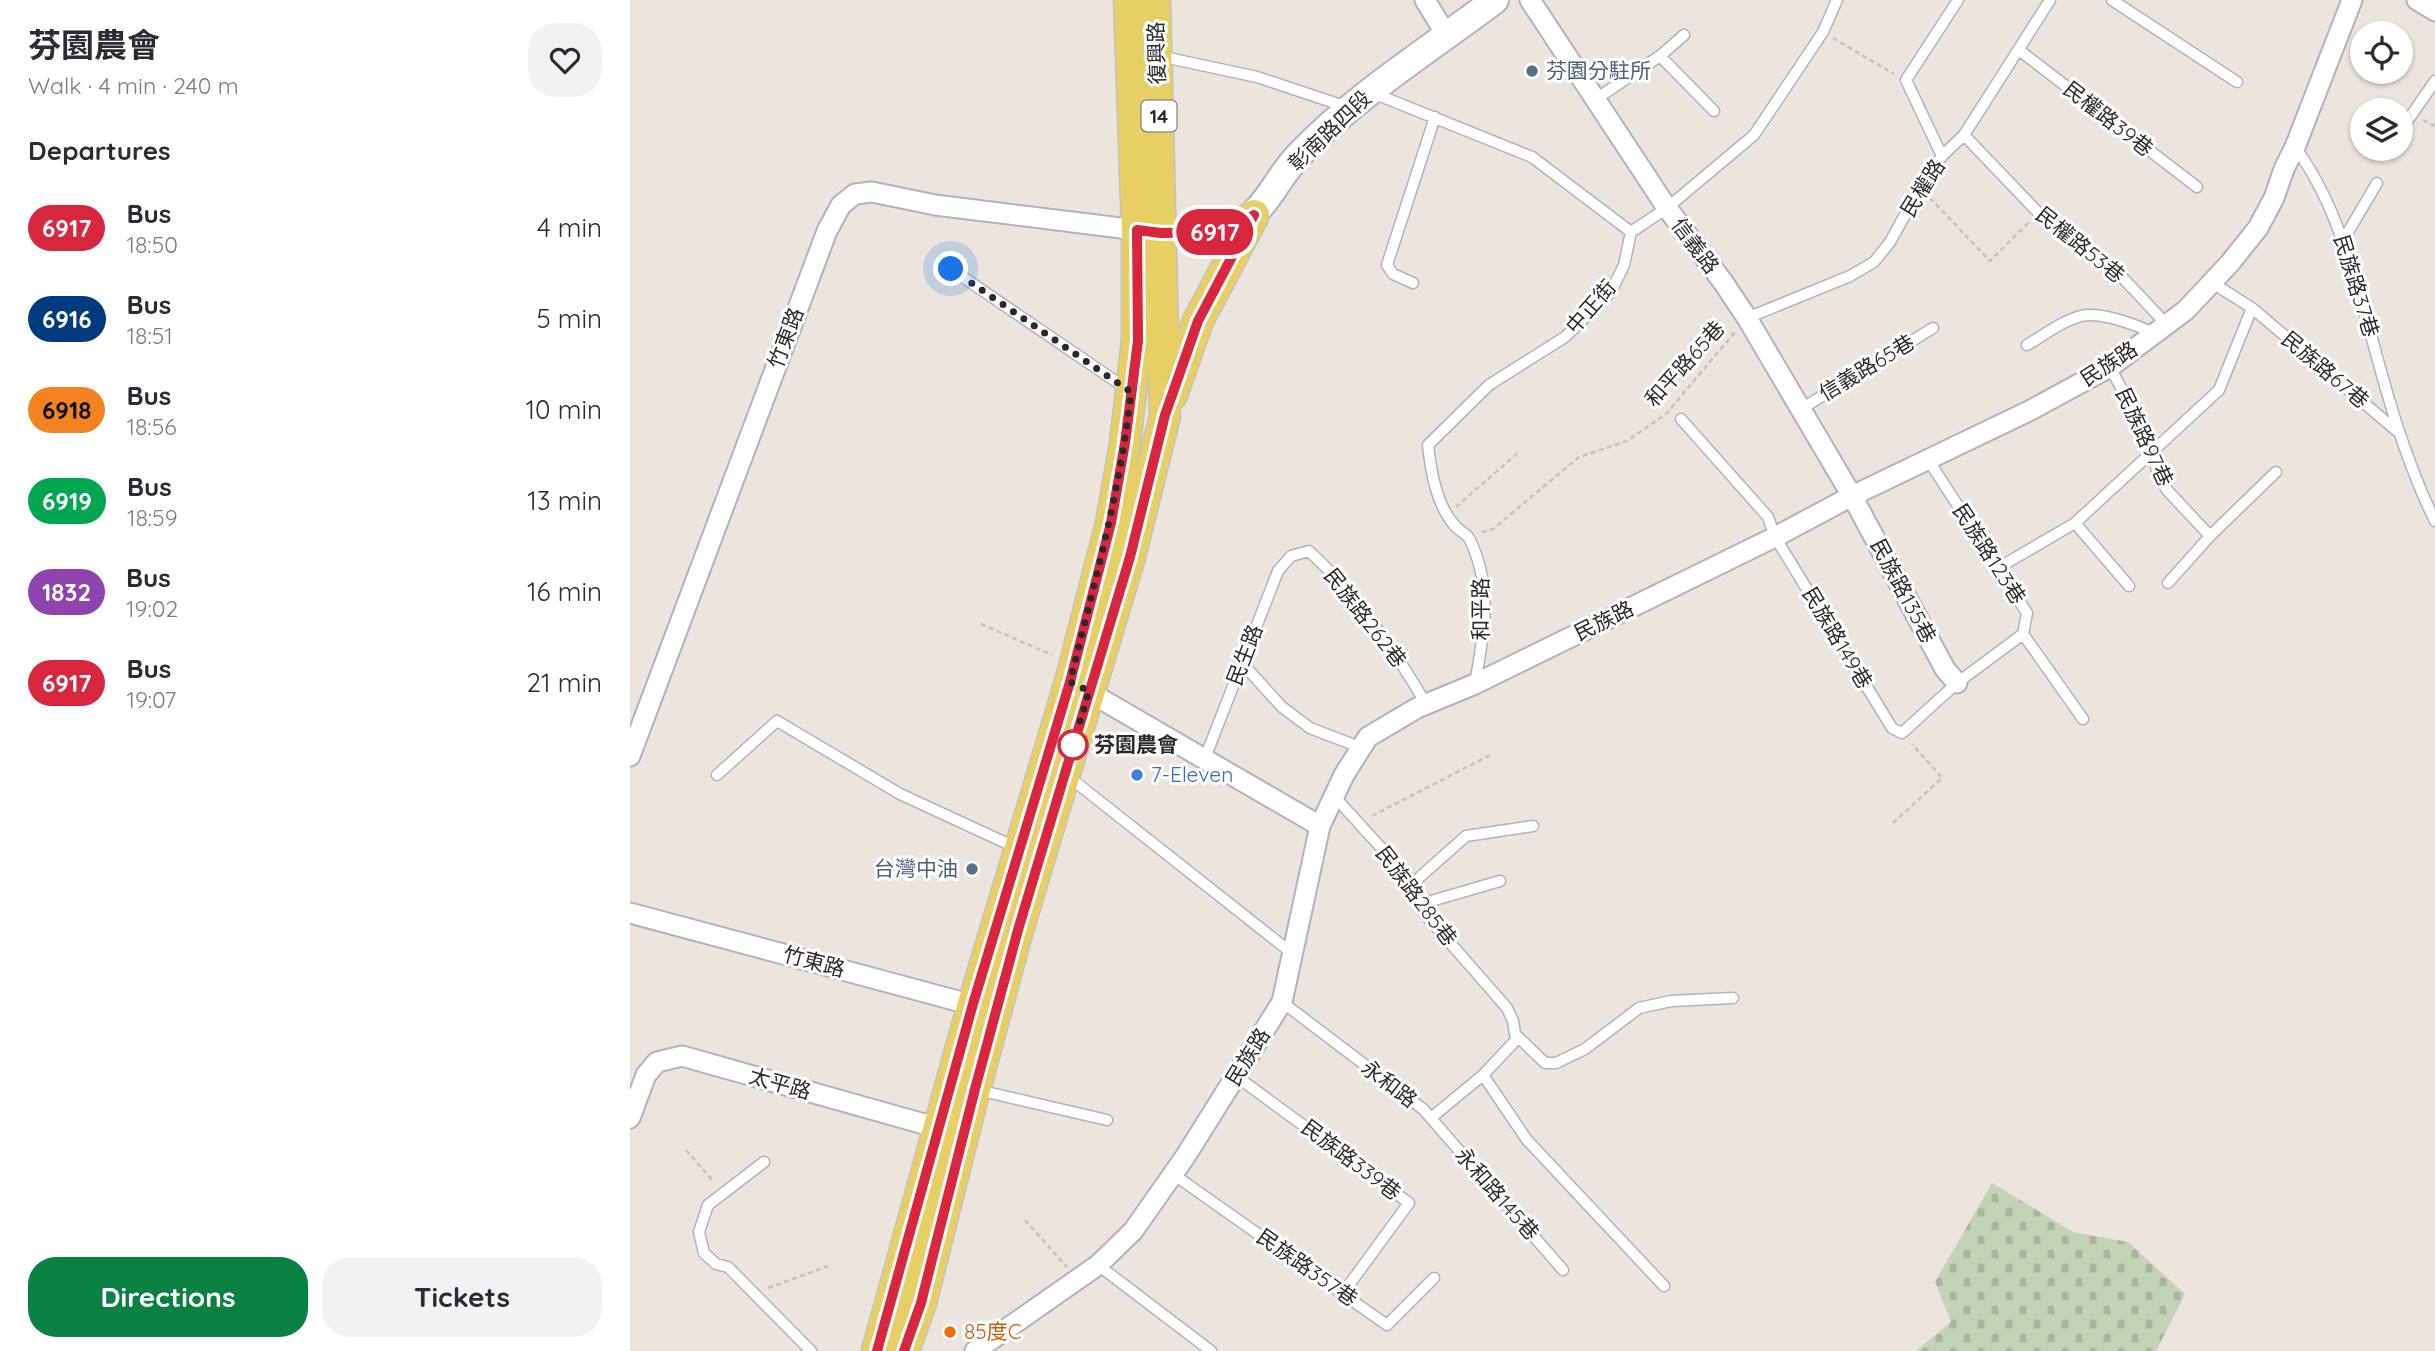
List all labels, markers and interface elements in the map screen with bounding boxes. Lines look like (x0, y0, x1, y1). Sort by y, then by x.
street label: 復興路 (1142, 21, 1170, 85)
map controls (2350, 21, 2413, 161)
button: locate (2350, 21, 2413, 84)
button: heart (528, 23, 602, 97)
text: 芬園農會 (28, 24, 160, 65)
place label: 芬園分駐所 (1546, 57, 1651, 83)
marker: 芬園分駐所 (1524, 63, 1540, 79)
text: Walk · 4 min · 240 m (28, 71, 239, 100)
street label: 民權路39巷 (2059, 75, 2159, 161)
street label: 彰南路四段 (1283, 84, 1376, 176)
button: layers (2350, 98, 2413, 161)
road number: 14 (1142, 100, 1176, 132)
text: Departures (28, 134, 171, 167)
street label: 民權路 (1894, 154, 1950, 221)
text: Bus (126, 197, 171, 230)
street label: 民權路53巷 (2031, 201, 2130, 288)
line badge: 6917 (1166, 209, 1264, 255)
text: 4 min (537, 211, 602, 244)
street label: 信義路 (1666, 212, 1725, 278)
text: 6917 (42, 213, 91, 243)
text: 6917 (1190, 217, 1240, 247)
text: 18:50 (126, 230, 178, 259)
street label: 民族路37巷 (2329, 231, 2385, 340)
your location (933, 251, 968, 286)
street label: 中正街 (1560, 274, 1621, 339)
text: Bus (127, 288, 171, 321)
text: 5 min (536, 302, 602, 335)
text: 6916 (42, 304, 92, 334)
street label: 竹東路 (762, 304, 808, 372)
street label: 和平路65巷 (1639, 315, 1730, 412)
text: 18:51 (127, 321, 173, 350)
street label: 民族路67巷 (2277, 325, 2375, 413)
street label: 信義路65巷 (1814, 329, 1919, 406)
street label: 民族路 (2075, 335, 2142, 391)
text: Bus (126, 379, 171, 412)
street label: 民族路97巷 (2111, 383, 2179, 490)
text: 10 min (526, 393, 602, 426)
text: 6918 (42, 395, 91, 425)
text: 18:56 (126, 412, 177, 441)
text: Bus (127, 470, 172, 503)
text: 13 min (527, 484, 602, 517)
text: 6919 (42, 486, 92, 516)
street label: 民族路123巷 (1948, 498, 2032, 609)
text: 18:59 (127, 503, 177, 532)
street label: 民族路135巷 (1866, 534, 1942, 647)
text: Bus (126, 561, 171, 594)
street label: 民族路262巷 (1319, 563, 1413, 672)
text: 16 min (527, 575, 602, 608)
text: 1832 (42, 577, 91, 607)
street label: 和平路 (1467, 578, 1493, 641)
street label: 民族路149巷 (1797, 582, 1878, 693)
text: 19:02 (126, 594, 178, 623)
street label: 民族路 (1570, 595, 1638, 646)
street label: 民生路 (1221, 621, 1267, 689)
text: Bus (126, 652, 171, 685)
text: 21 min (527, 666, 602, 699)
text: 6917 (42, 668, 91, 698)
text: 19:07 (126, 685, 176, 714)
marker: 芬園農會 (1058, 730, 1088, 760)
place label: 芬園農會 (1094, 731, 1178, 757)
place label: 7-Eleven (1151, 761, 1233, 787)
marker: 7-Eleven (1129, 767, 1145, 783)
street label: 民族路285巷 (1371, 840, 1463, 951)
place label: 台灣中油 (874, 855, 958, 881)
marker: 台灣中油 (964, 861, 980, 877)
street label: 竹東路 (780, 940, 848, 982)
street label: 民族路 (1219, 1023, 1275, 1090)
street label: 永和路 (1357, 1054, 1423, 1113)
street label: 太平路 (746, 1062, 814, 1104)
street label: 民族路339巷 (1297, 1113, 1406, 1205)
street label: 永和路145巷 (1451, 1142, 1545, 1245)
street label: 民族路357巷 (1252, 1223, 1363, 1311)
button: Directions (28, 1257, 308, 1337)
button: Tickets (322, 1257, 602, 1337)
place label: 85度C (964, 1318, 1022, 1344)
marker: 85度C (942, 1324, 958, 1340)

